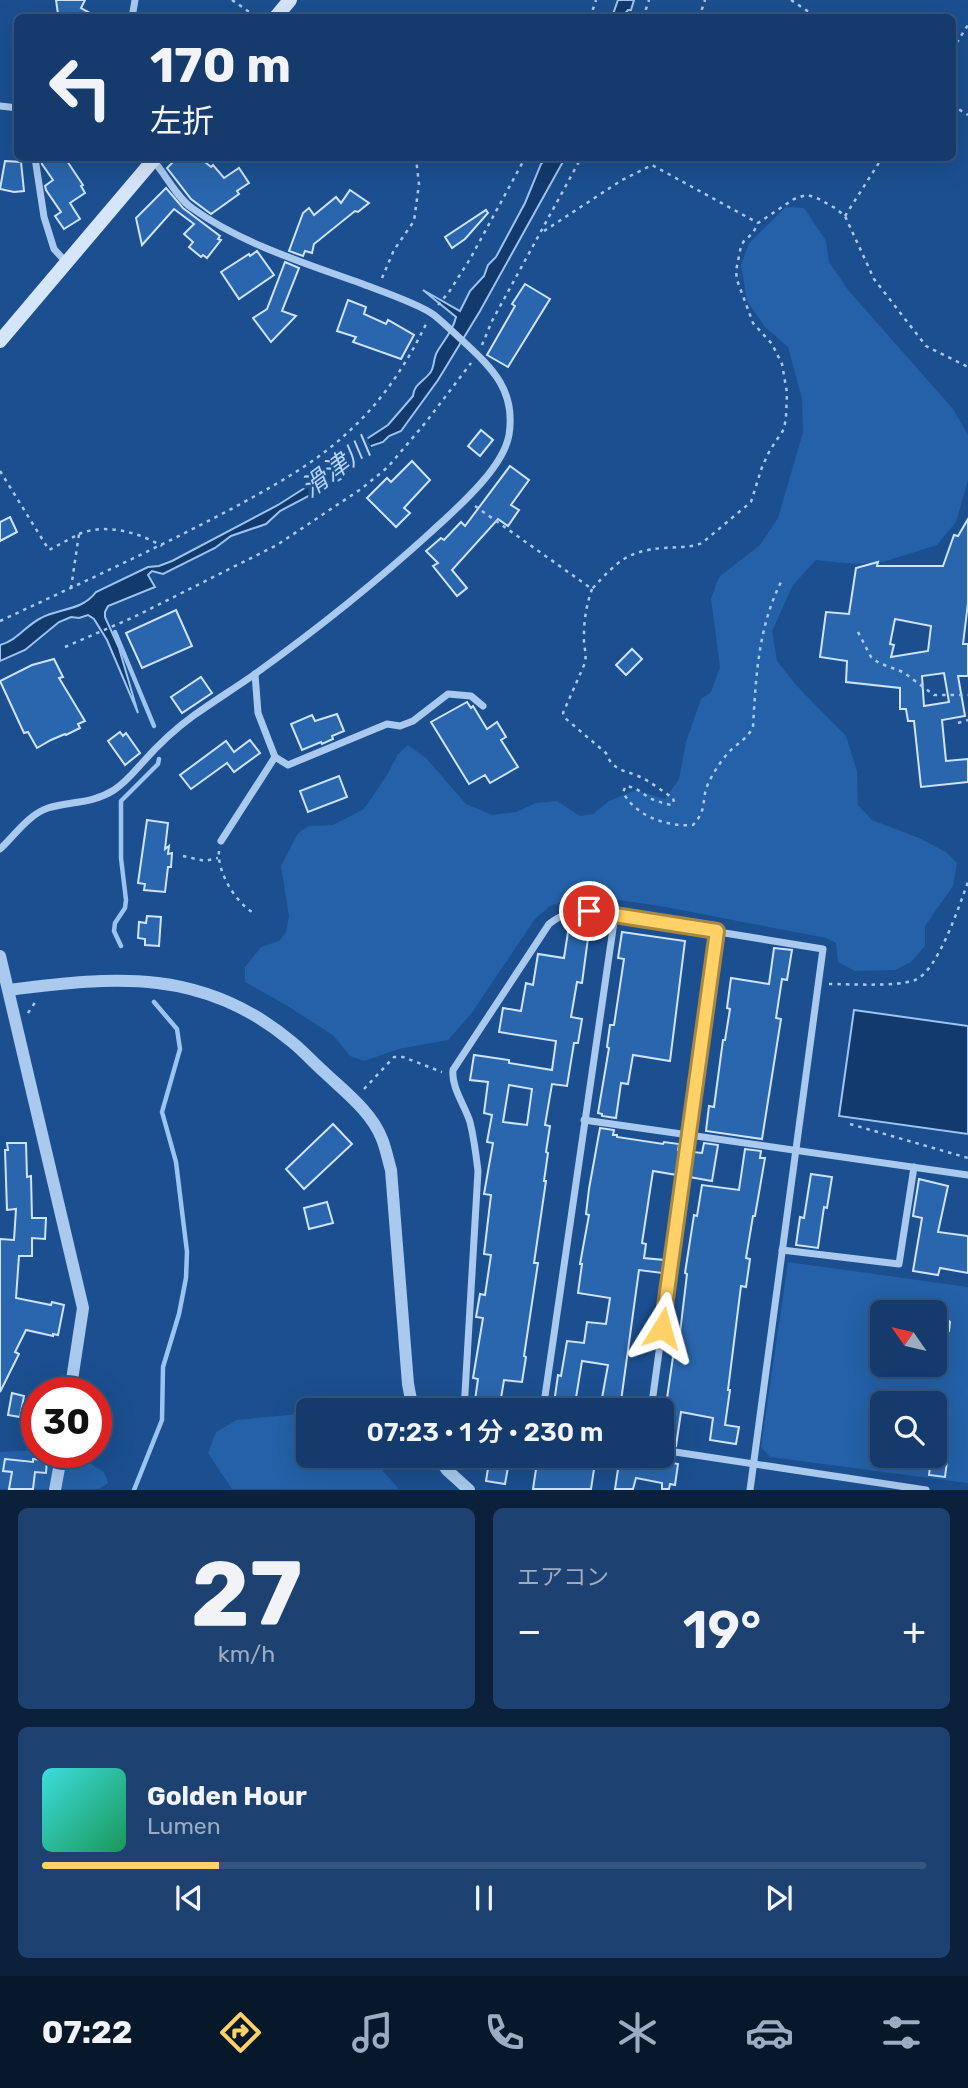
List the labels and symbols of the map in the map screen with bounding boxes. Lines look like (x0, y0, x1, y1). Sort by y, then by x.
water label: 滑津川 (296, 430, 379, 504)
pin (559, 881, 619, 941)
position arrow (625, 1291, 699, 1365)
north arrow (870, 1300, 947, 1377)
speed limit sign: 30 (21, 1377, 112, 1468)

